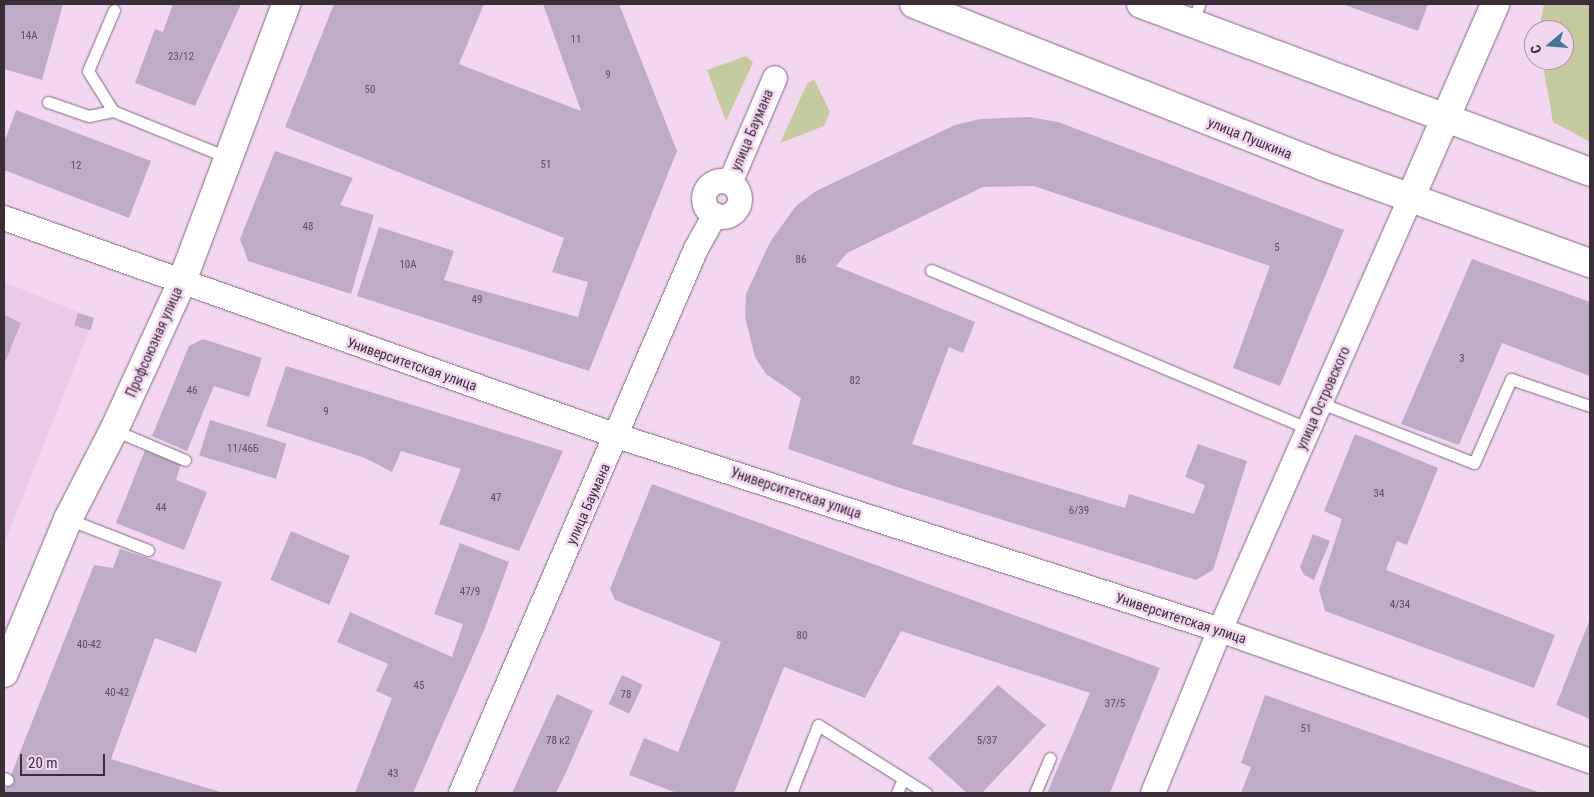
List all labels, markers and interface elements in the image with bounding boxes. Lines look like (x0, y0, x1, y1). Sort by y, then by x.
north arrow (1524, 20, 1574, 70)
house number: 14А (20, 29, 38, 43)
house number: 11 (571, 33, 581, 47)
text: С (1527, 43, 1545, 56)
house number: 23/12 (168, 50, 194, 64)
house number: 9 (605, 68, 611, 82)
house number: 50 (365, 83, 375, 97)
street label: улица Баумана (727, 87, 777, 173)
street label: улица Пушкина (1206, 114, 1294, 162)
house number: 51 (541, 158, 551, 172)
house number: 12 (71, 159, 81, 173)
house number: 48 (303, 220, 313, 234)
house number: 5 (1274, 241, 1280, 255)
house number: 86 (796, 253, 806, 267)
house number: 10А (399, 258, 417, 272)
street label: Профсоюзная улица (122, 284, 186, 400)
house number: 49 (472, 293, 482, 307)
street label: Университетская улица (345, 334, 479, 394)
street label: улица Островского (1293, 344, 1353, 452)
house number: 3 (1459, 352, 1465, 366)
house number: 82 (850, 374, 860, 388)
house number: 46 (187, 384, 197, 398)
house number: 9 (323, 405, 329, 419)
house number: 11/46Б (227, 442, 259, 456)
street label: улица Баумана (563, 461, 613, 547)
street label: Университетская улица (729, 464, 863, 522)
house number: 34 (1374, 487, 1384, 501)
house number: 47 (491, 491, 501, 505)
house number: 44 (156, 501, 166, 515)
house number: 6/39 (1069, 504, 1089, 518)
house number: 47/9 (460, 585, 480, 599)
street label: Университетская улица (1114, 589, 1248, 647)
house number: 4/34 (1390, 598, 1410, 612)
house number: 80 (797, 629, 807, 643)
house number: 40-42 (77, 638, 101, 652)
house number: 45 (414, 679, 424, 693)
house number: 40-42 (105, 686, 129, 700)
house number: 78 (621, 688, 631, 702)
house number: 37/5 (1105, 697, 1125, 711)
house number: 51 (1301, 722, 1311, 736)
house number: 78 к2 (546, 734, 570, 748)
house number: 5/37 (977, 734, 997, 748)
scale bar (22, 744, 108, 776)
text: 20 m (28, 754, 58, 772)
house number: 43 (388, 767, 398, 781)

